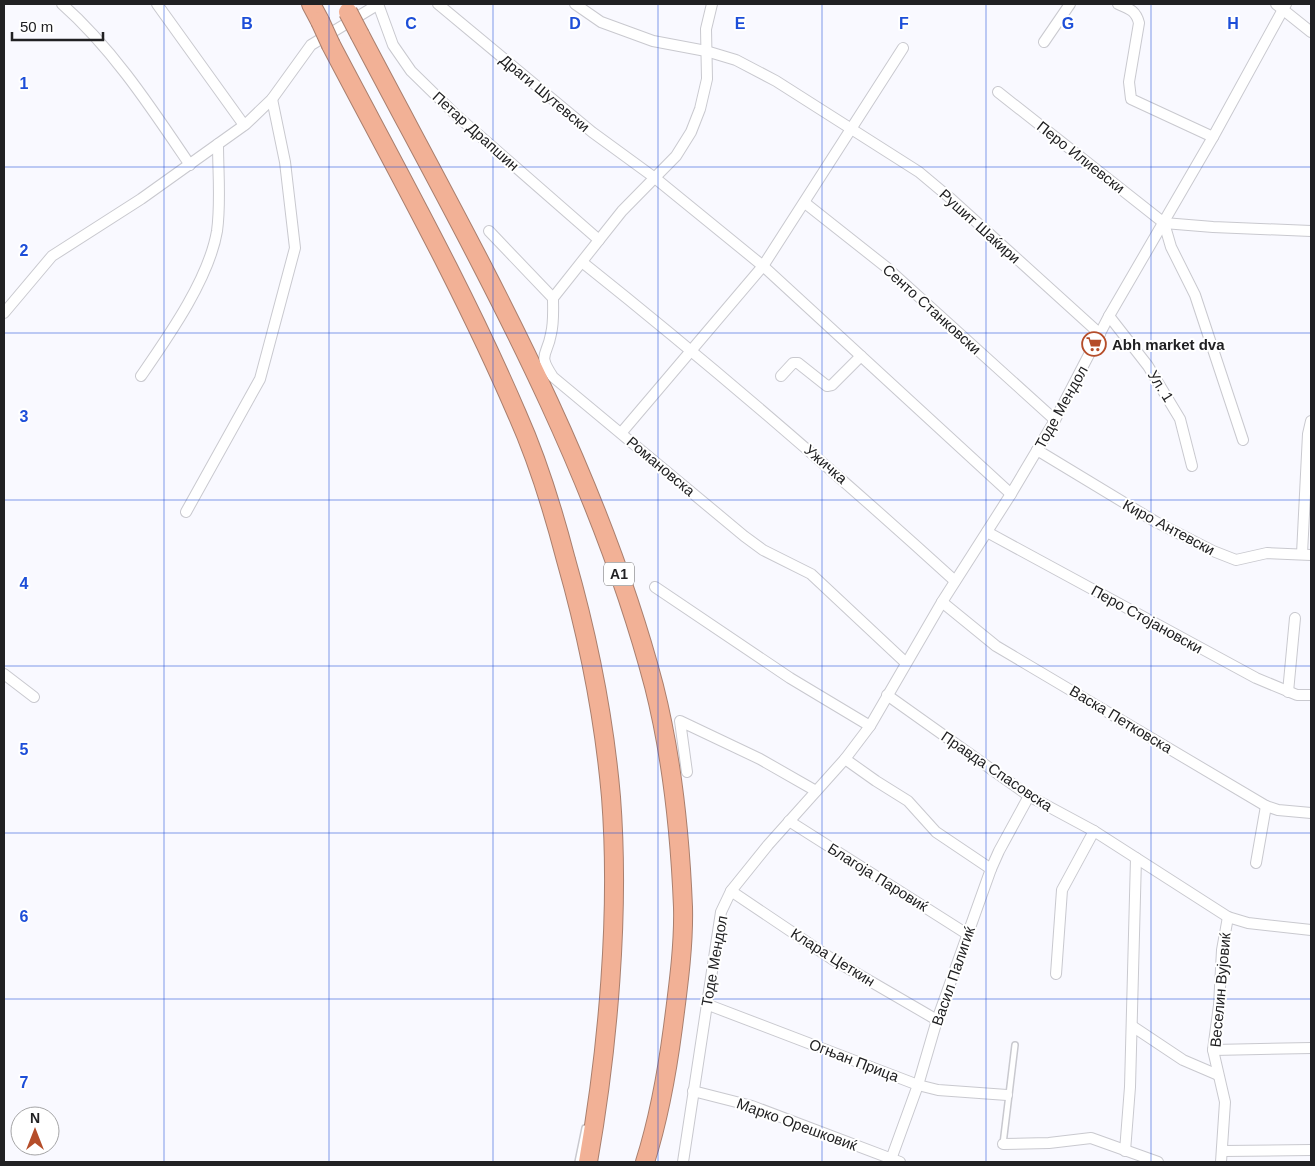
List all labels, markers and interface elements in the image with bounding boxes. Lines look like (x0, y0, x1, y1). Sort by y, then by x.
scale bar (12, 10, 104, 42)
text: B (241, 15, 253, 32)
text: C (405, 15, 417, 32)
text: D (569, 15, 581, 32)
text: E (735, 15, 746, 32)
text: F (899, 15, 909, 32)
text: G (1062, 15, 1074, 32)
text: H (1227, 15, 1239, 32)
text: 50 m (20, 18, 53, 35)
street label: Драги Шутевски (497, 51, 593, 135)
text: 1 (20, 75, 29, 92)
street label: Петар Драпшин (429, 88, 523, 174)
street label: Перо Илиевски (1034, 118, 1128, 196)
street label: Рушит Шаќири (936, 185, 1024, 267)
text: 2 (20, 242, 29, 259)
street label: Сенто Станковски (879, 260, 985, 358)
supermarket icon: Abh market dva (1081, 331, 1107, 357)
place label: Abh market dva (1112, 336, 1225, 353)
street label: Тоде Мендол (1031, 363, 1091, 451)
street label: Ул. 1 (1145, 367, 1177, 405)
text: 3 (20, 408, 29, 425)
street label: Романовска (624, 433, 699, 500)
street label: Ужичка (801, 441, 851, 487)
street label: Киро Антевски (1120, 496, 1218, 558)
road number: A1 (604, 562, 634, 586)
text: 4 (20, 575, 29, 592)
street label: Перо Стојановски (1088, 581, 1206, 657)
street label: Васка Петковска (1067, 682, 1176, 757)
street label: Правда Спасовска (938, 728, 1056, 815)
text: 5 (20, 741, 29, 758)
street label: Благоја Паровиќ (825, 839, 932, 915)
text: 6 (20, 908, 29, 925)
street label: Тоде Мендол (698, 914, 730, 1008)
street label: Клара Цеткин (788, 924, 878, 990)
street label: Васил Палигиќ (928, 924, 978, 1028)
street label: Веселин Вујовиќ (1207, 931, 1234, 1048)
street label: Огњан Прица (807, 1035, 902, 1085)
text: 7 (20, 1074, 29, 1091)
street label: Марко Орешковиќ (734, 1094, 860, 1154)
north arrow (10, 1106, 60, 1156)
text: N (30, 1110, 40, 1126)

